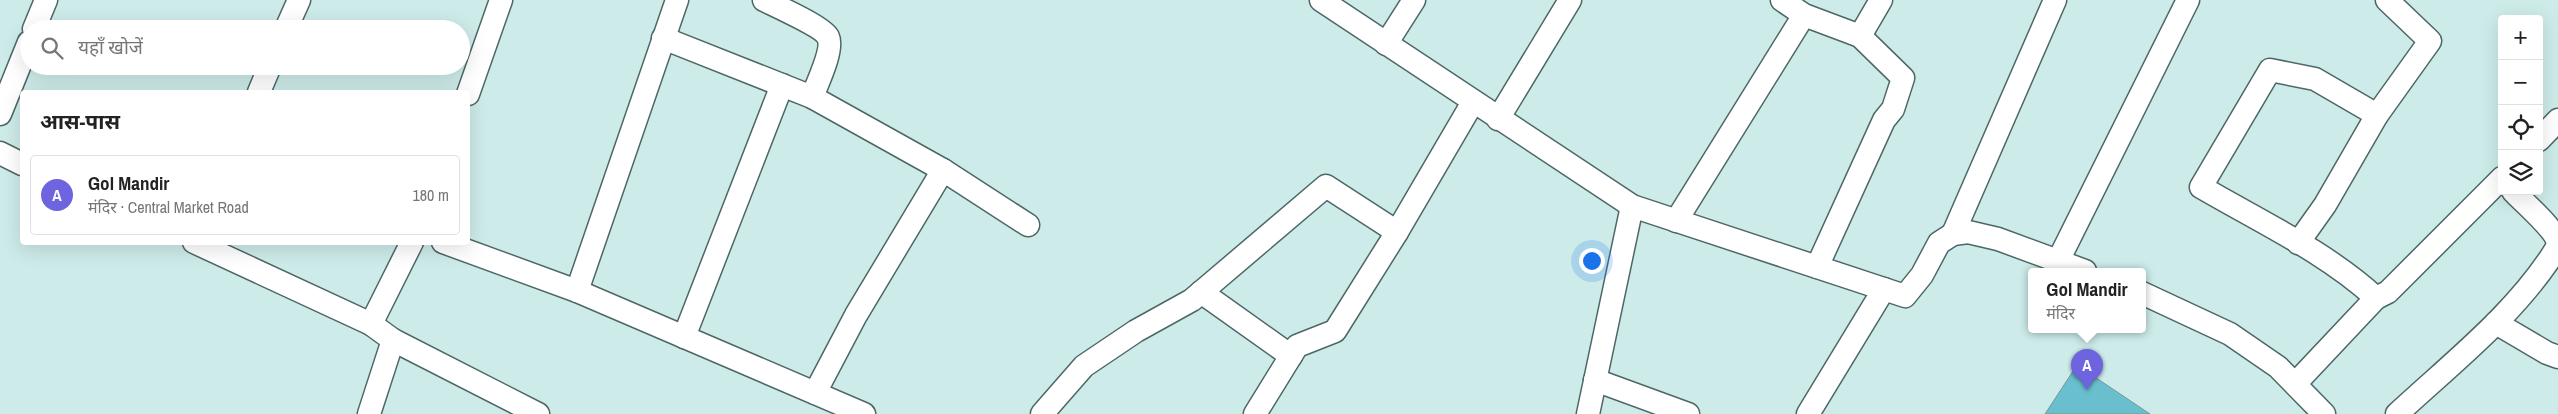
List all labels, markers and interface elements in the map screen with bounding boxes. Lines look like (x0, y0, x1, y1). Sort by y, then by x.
map controls (2498, 15, 2543, 195)
button: + (2498, 15, 2543, 60)
search box (20, 20, 470, 75)
icon: search (38, 34, 66, 62)
text: यहाँ खोजें (78, 34, 143, 60)
button: − (2498, 60, 2543, 105)
button: locate (2498, 105, 2543, 150)
text: आस-पास (40, 107, 120, 136)
button: layers (2498, 150, 2543, 195)
text: Gol Mandir (88, 170, 169, 196)
text: A (52, 184, 62, 206)
text: 180 m (413, 184, 449, 206)
text: मंदिर · Central Market Road (88, 196, 249, 218)
your location (1579, 248, 1605, 274)
popup (2028, 268, 2146, 333)
text: Gol Mandir (2046, 276, 2128, 302)
text: मंदिर (2046, 302, 2075, 324)
pin: A (2071, 349, 2103, 390)

